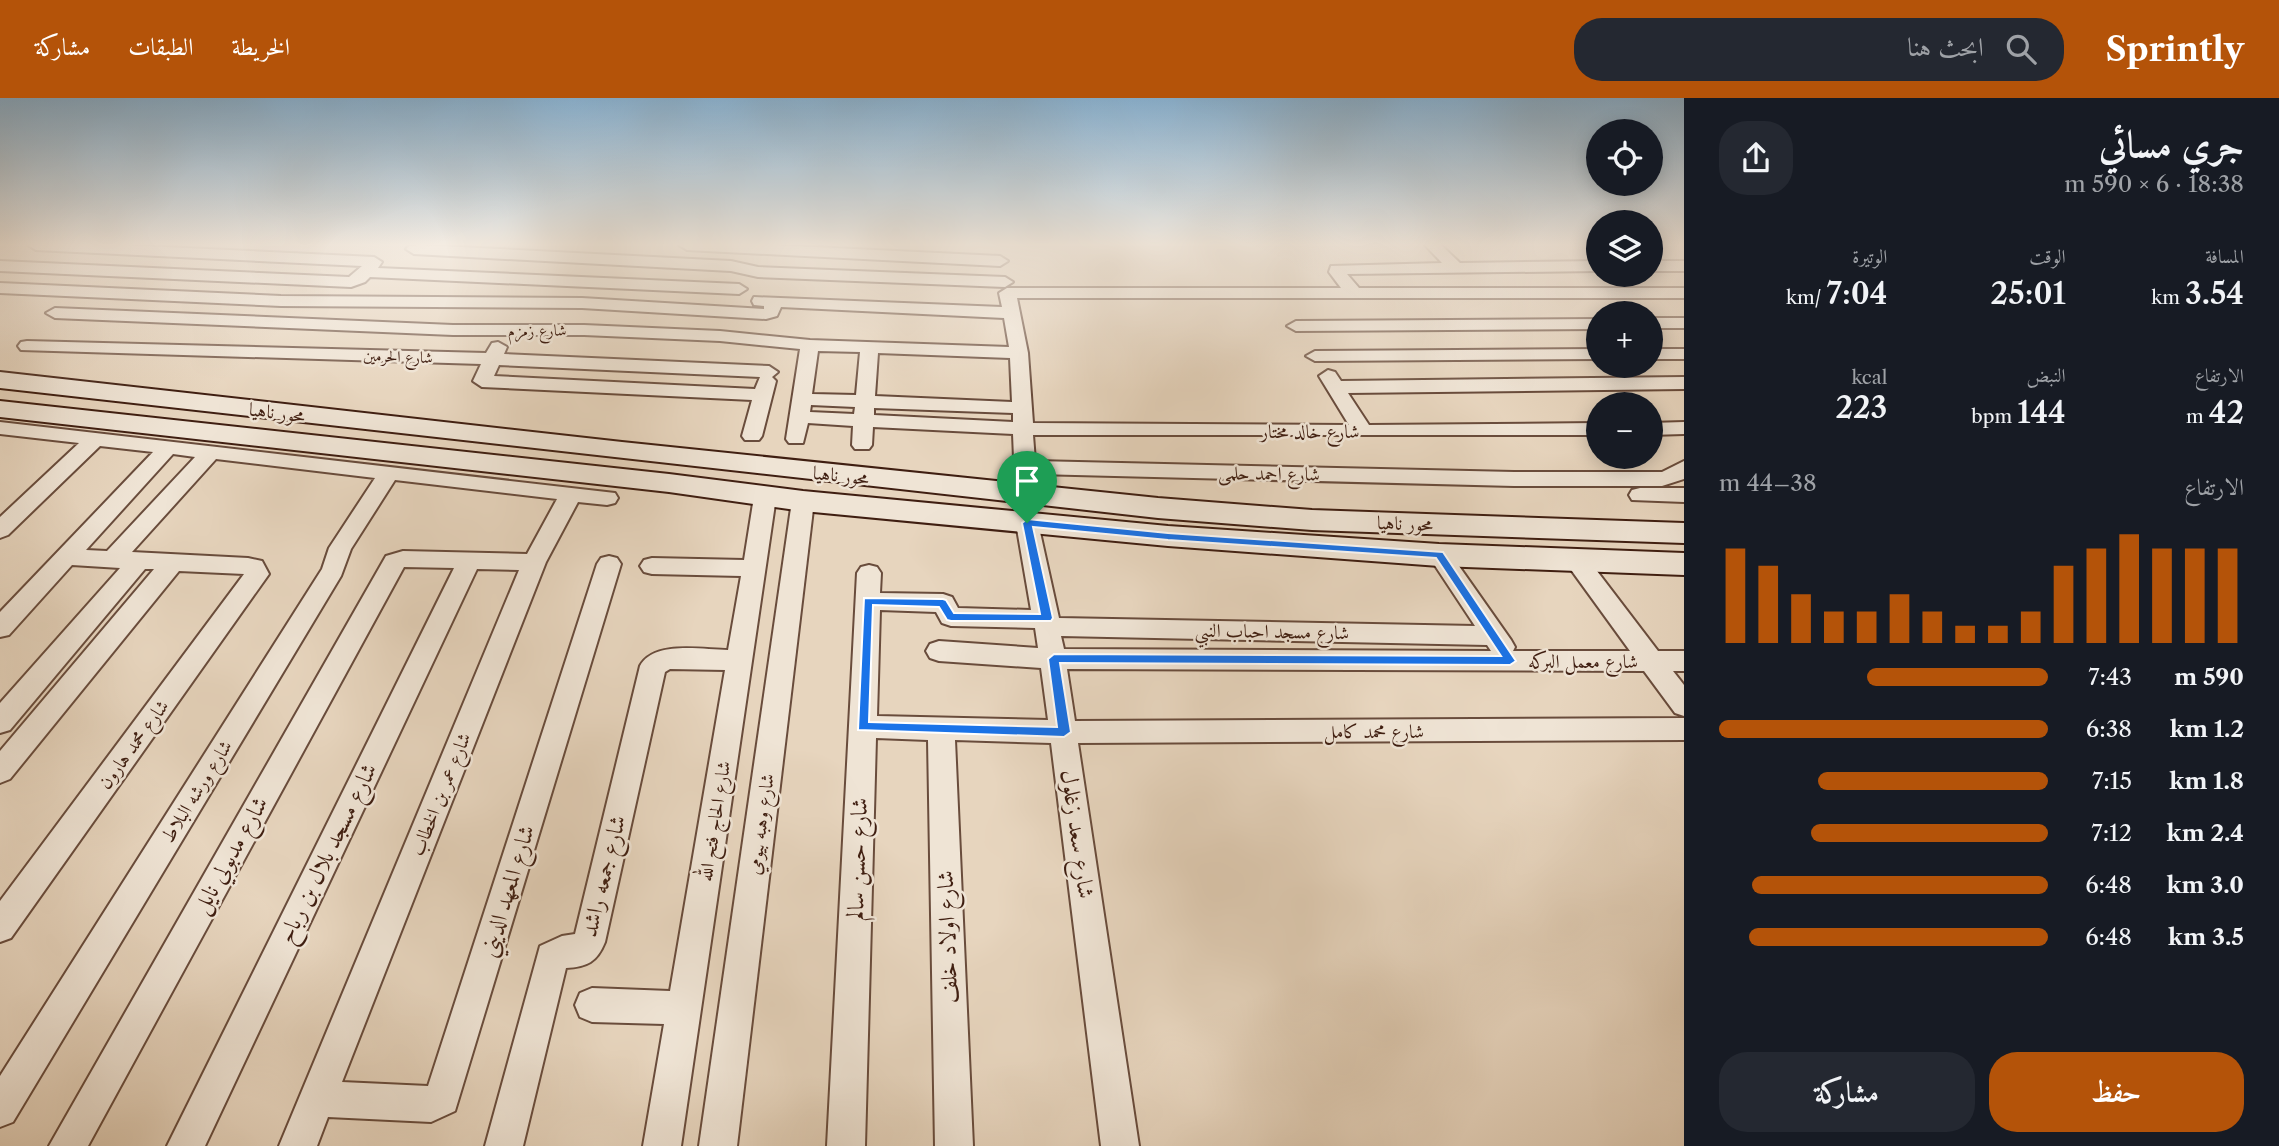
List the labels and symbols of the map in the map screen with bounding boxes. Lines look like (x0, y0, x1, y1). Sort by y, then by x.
street label: شارع زمزم (507, 319, 567, 346)
street label: شارع الحرمين (363, 345, 433, 371)
street label: محور ناهيا (248, 398, 307, 428)
street label: شارع خالد مختار (1259, 420, 1360, 447)
pin (997, 451, 1057, 523)
street label: محور ناهيا (812, 461, 871, 491)
street label: شارع احمد حلمى (1218, 461, 1320, 490)
street label: محور ناهيا (1376, 511, 1434, 537)
street label: شارع مسجد احباب النبي (1194, 619, 1349, 651)
street label: شارع معمل البركه (1528, 650, 1638, 677)
street label: شارع محمد هارون (93, 695, 177, 796)
street label: شارع محمد كامل (1324, 720, 1424, 747)
street label: شارع عمر بن الخطاب (405, 729, 479, 861)
street label: شارع ورشه البلاط (156, 736, 240, 849)
street label: شارع مسجد بلال بن رباح (271, 758, 389, 951)
street label: شارع الحاج فتح الله (691, 759, 741, 884)
street label: شارع سعد زغلول (1049, 768, 1101, 901)
street label: شارع وهبه بيومي (742, 772, 783, 877)
street label: شارع مدبولي نايل (186, 792, 279, 921)
street label: شارع حسن سالم (841, 797, 879, 921)
street label: شارع جمعه راشد (574, 812, 637, 941)
street label: شارع المعهد الديني (474, 822, 546, 962)
street label: شارع اولاد خلف (931, 870, 969, 1004)

